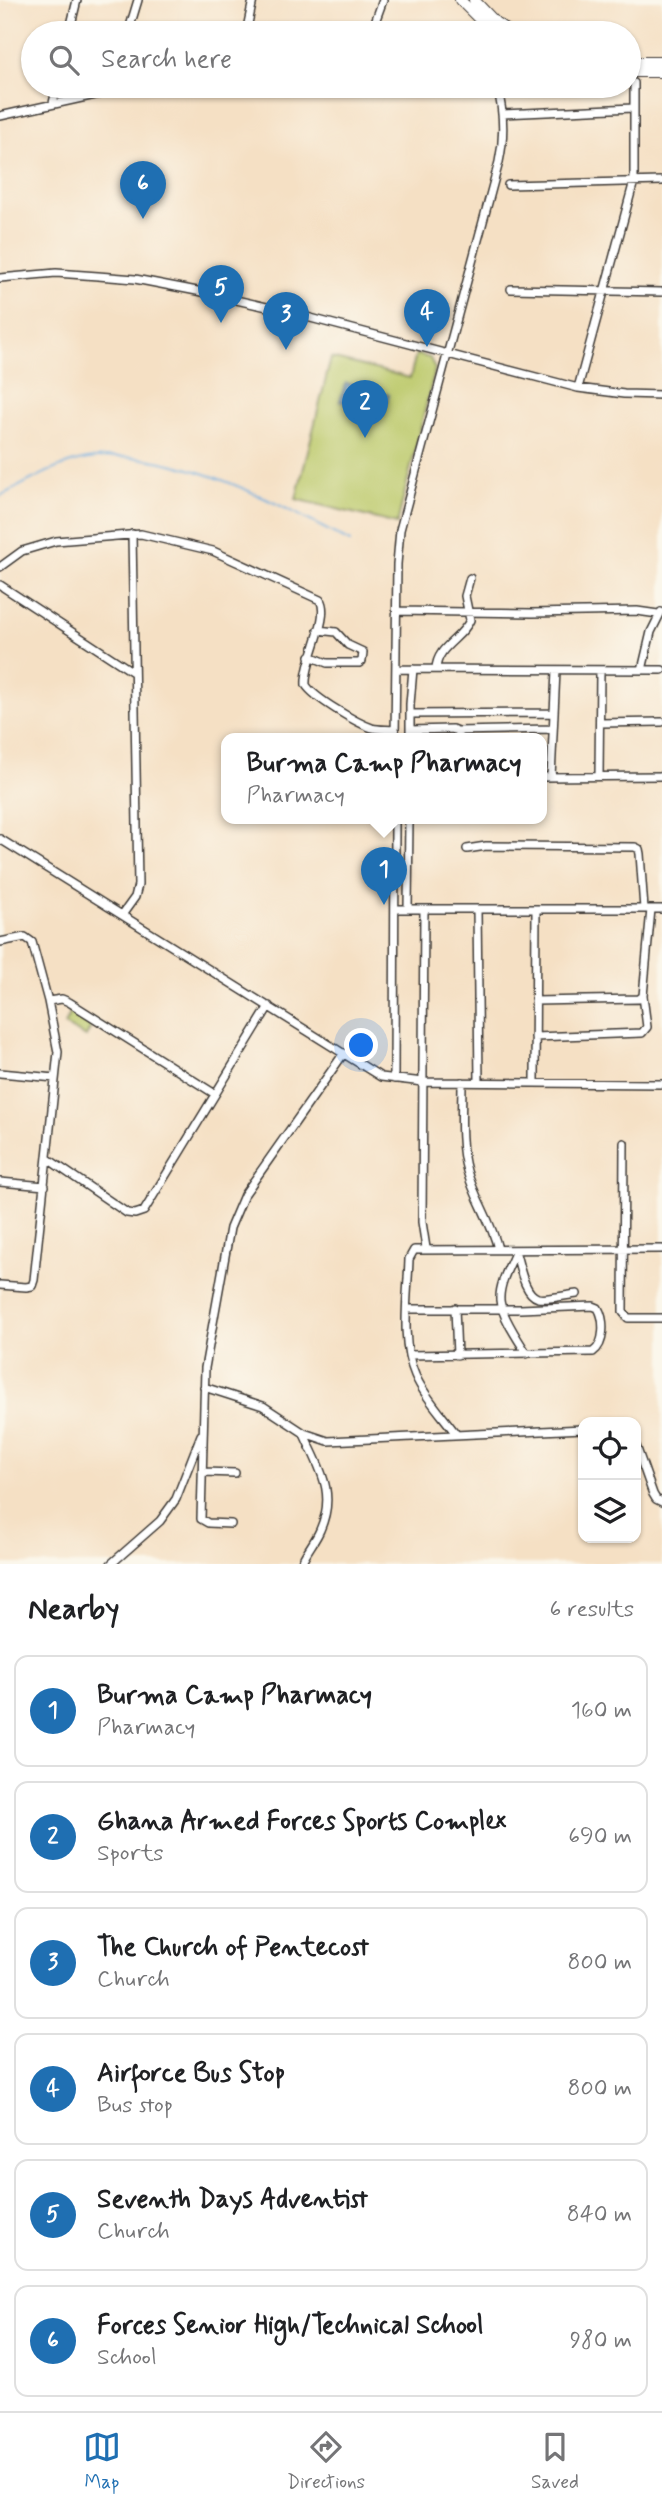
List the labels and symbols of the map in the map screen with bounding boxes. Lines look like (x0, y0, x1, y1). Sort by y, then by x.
pin: 6 (120, 161, 166, 219)
pin: 5 (198, 265, 244, 323)
pin: 4 (404, 289, 450, 347)
pin: 3 (263, 292, 309, 350)
pin: 2 (342, 380, 388, 438)
pin: 1 (361, 847, 407, 905)
your location (344, 1028, 378, 1062)

